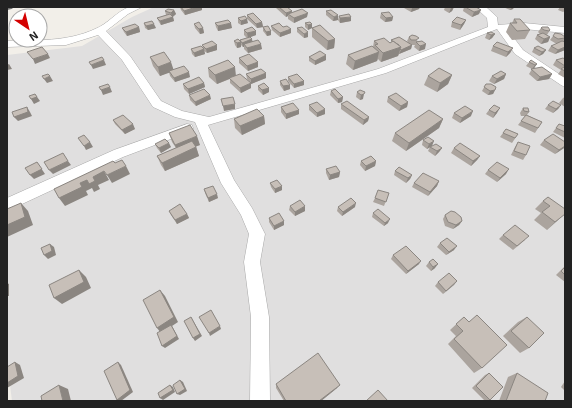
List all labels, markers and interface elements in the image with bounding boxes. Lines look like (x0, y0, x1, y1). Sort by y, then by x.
north arrow (8, 8, 48, 48)
text: N (27, 29, 41, 44)

